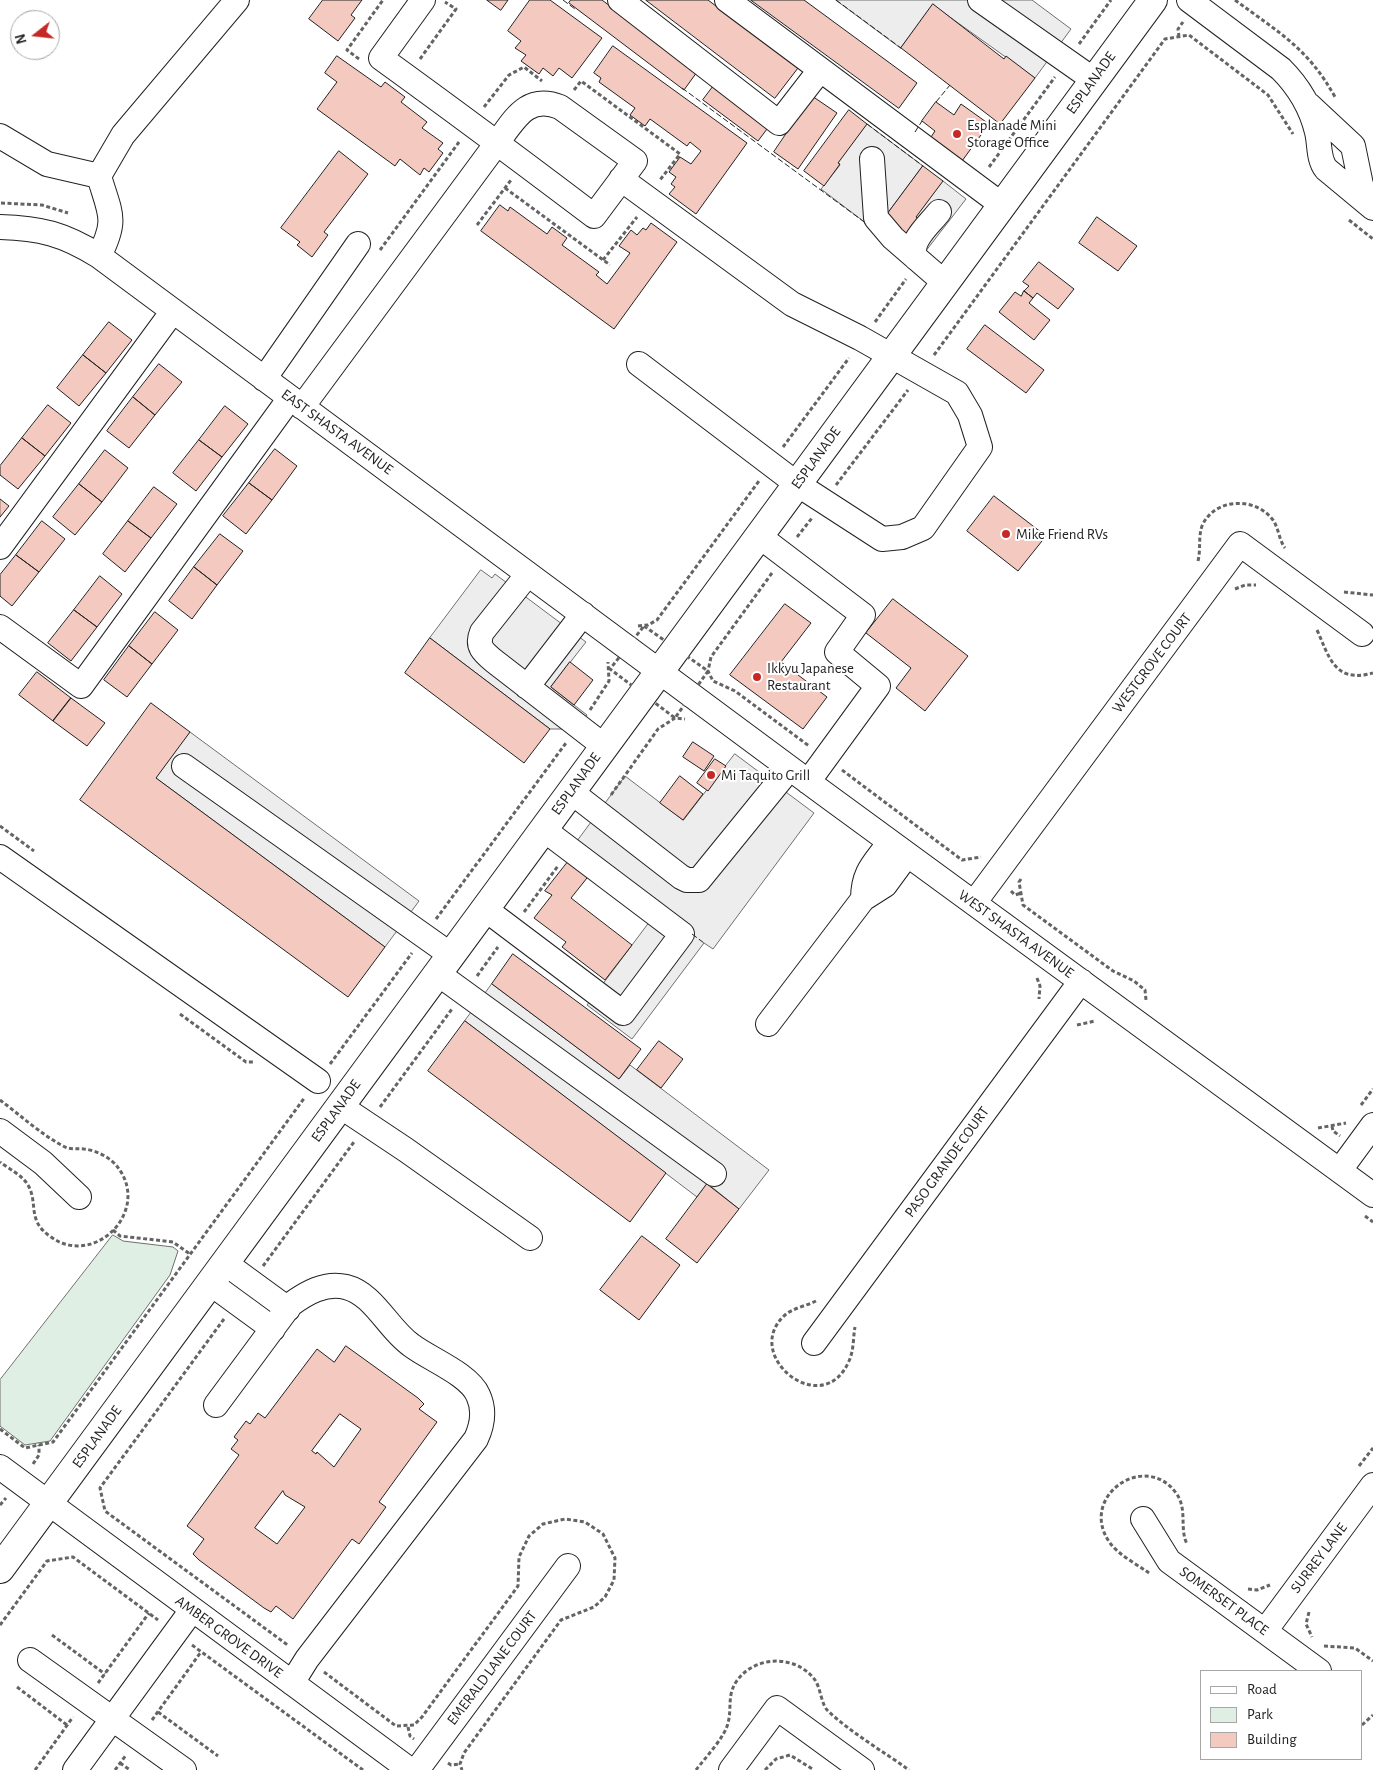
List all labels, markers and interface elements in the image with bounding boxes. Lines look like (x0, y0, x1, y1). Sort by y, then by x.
north arrow (10, 10, 60, 60)
text: N (13, 32, 30, 45)
street label: ESPLANADE (1062, 48, 1120, 118)
place label: Esplanade Mini Storage Office (967, 116, 1057, 151)
marker: Esplanade Mini Storage Office (951, 128, 963, 140)
street label: EAST SHASTA AVENUE (278, 385, 396, 479)
street label: ESPLANADE (787, 423, 845, 493)
place label: Mike Friend RVs (1016, 525, 1108, 543)
marker: Mike Friend RVs (1000, 528, 1012, 540)
street label: WESTGROVE COURT (1109, 609, 1195, 717)
place label: Ikkyu Japanese Restaurant (767, 659, 854, 694)
marker: Ikkyu Japanese Restaurant (751, 671, 763, 683)
street label: ESPLANADE (547, 749, 605, 819)
place label: Mi Taquito Grill (721, 766, 810, 784)
marker: Mi Taquito Grill (705, 769, 717, 781)
street label: WEST SHASTA AVENUE (955, 886, 1077, 982)
street label: ESPLANADE (307, 1076, 365, 1146)
street label: PASO GRANDE COURT (901, 1103, 993, 1221)
street label: ESPLANADE (68, 1402, 126, 1472)
street label: SURREY LANE (1287, 1519, 1351, 1597)
street label: SOMERSET PLACE (1176, 1563, 1272, 1639)
street label: AMBER GROVE DRIVE (172, 1592, 286, 1682)
street label: EMERALD LANE COURT (443, 1607, 541, 1729)
legend (1200, 1670, 1363, 1760)
text: Road (1247, 1682, 1277, 1697)
text: Park (1247, 1707, 1273, 1722)
text: Building (1247, 1732, 1297, 1747)

